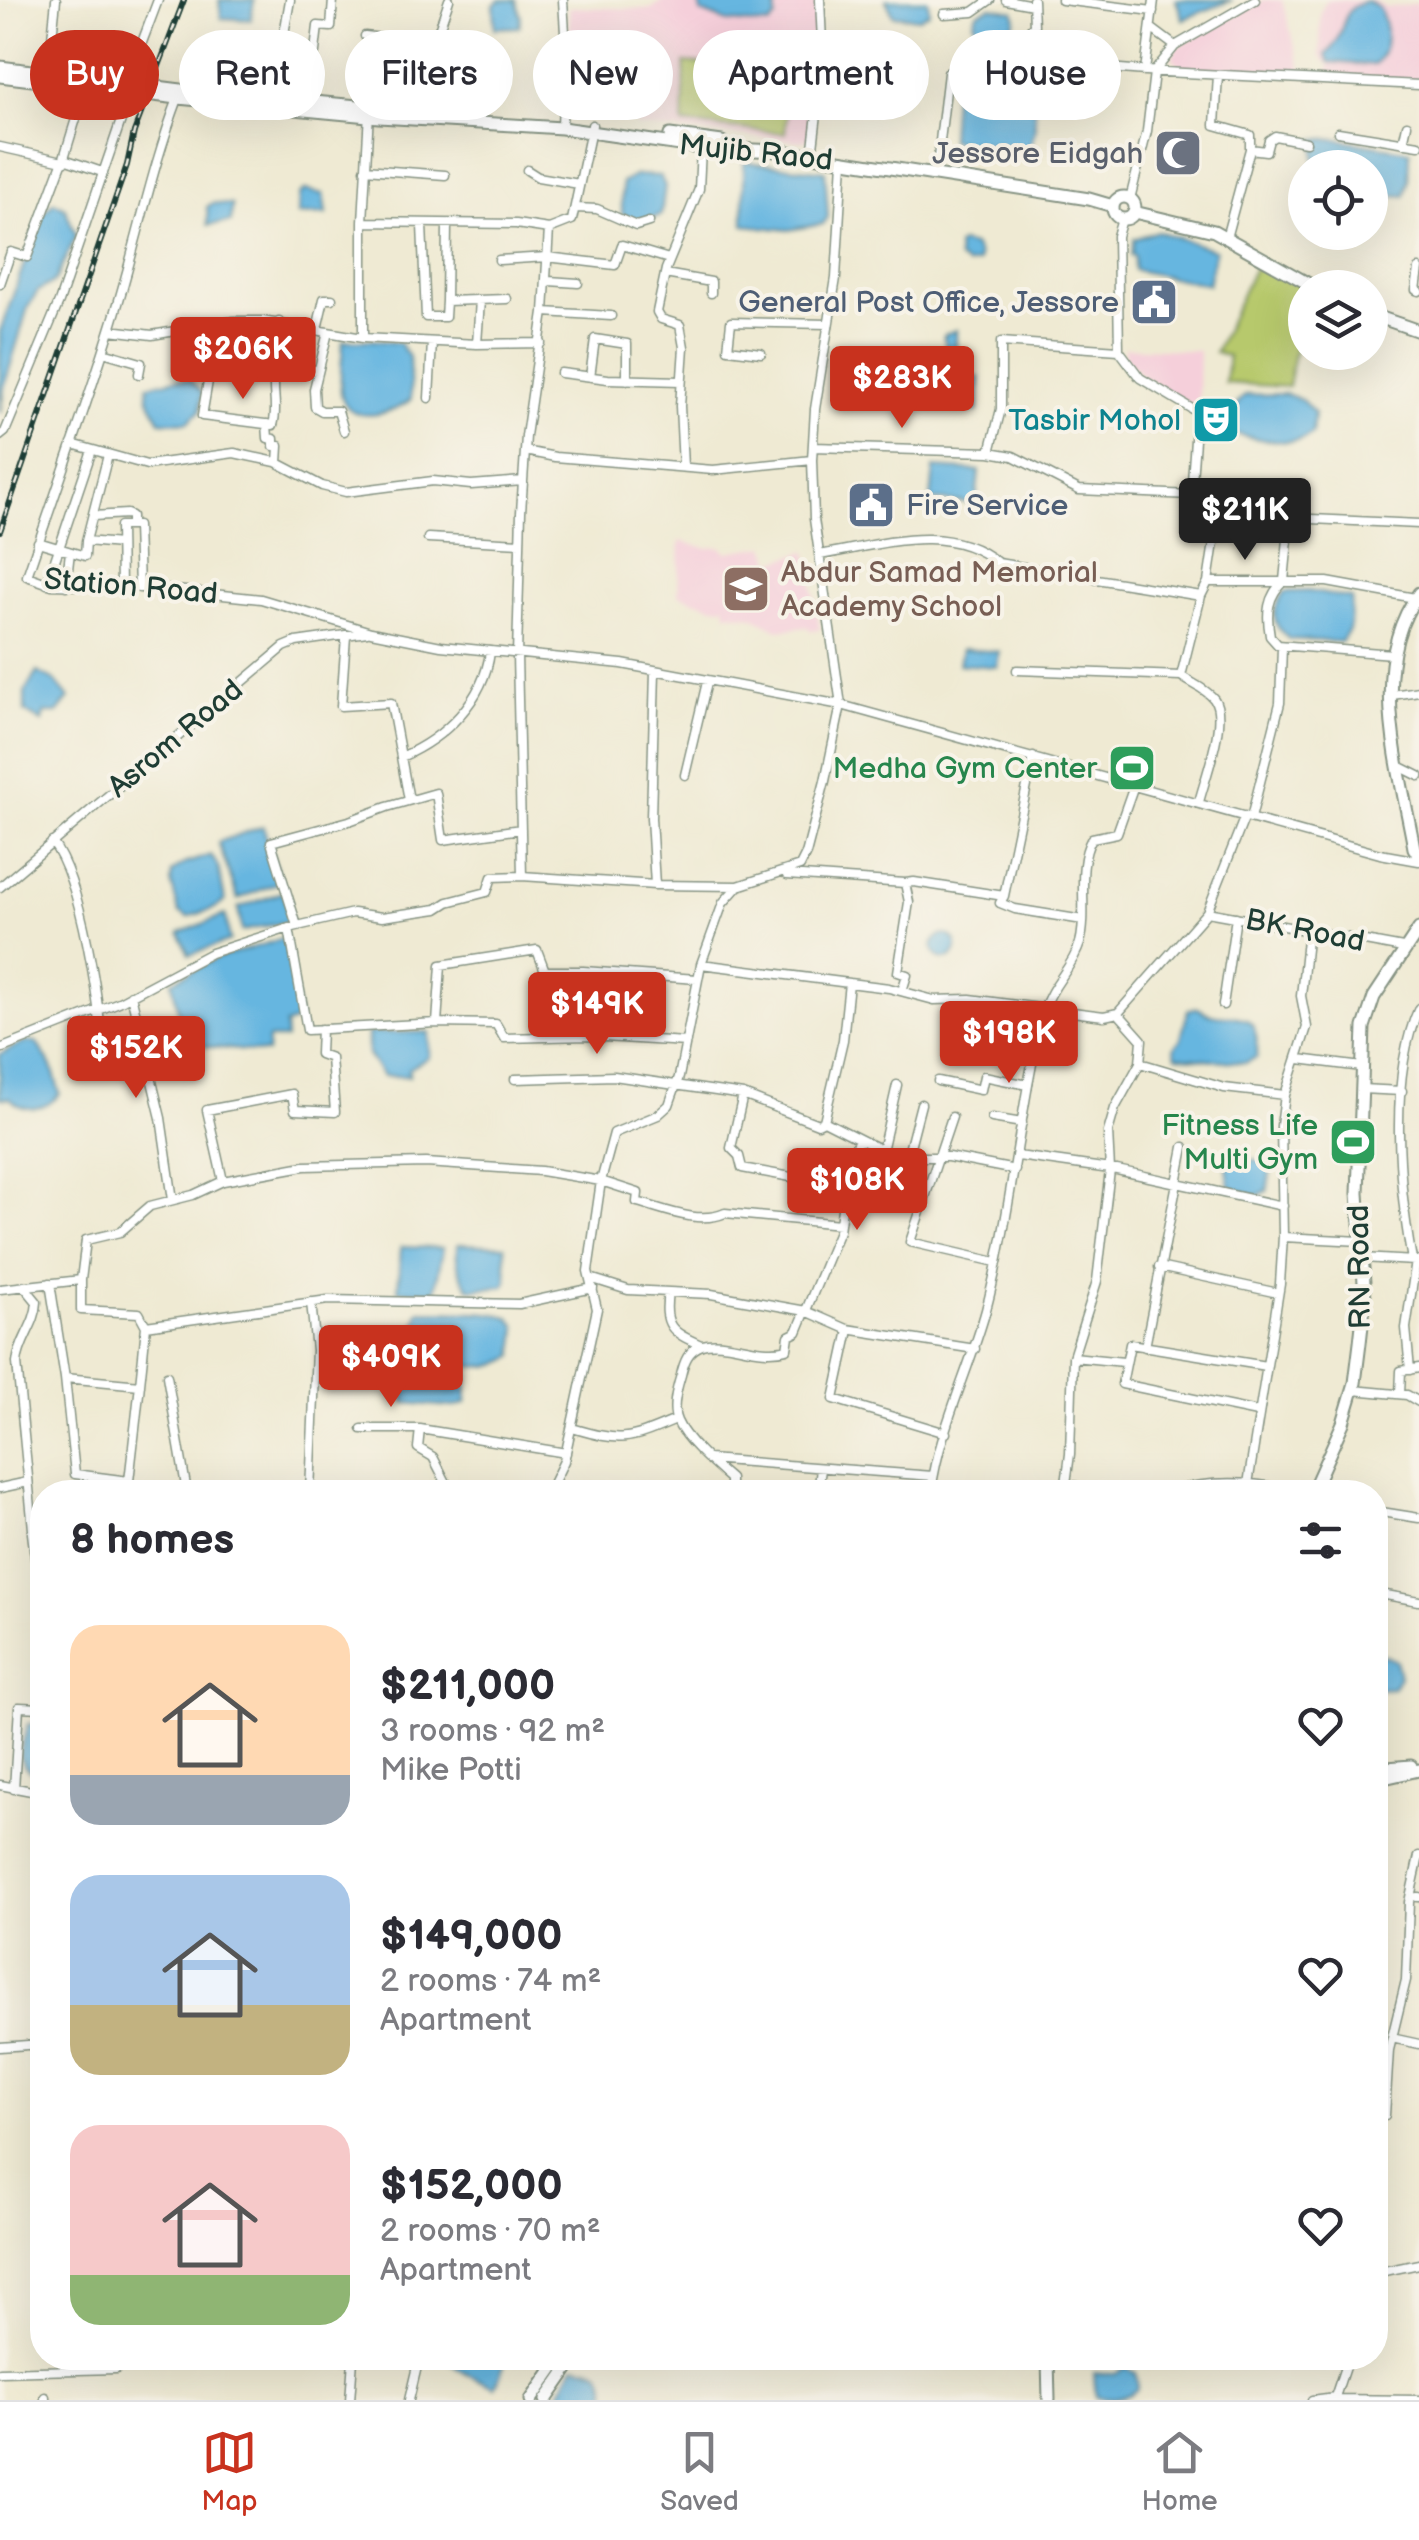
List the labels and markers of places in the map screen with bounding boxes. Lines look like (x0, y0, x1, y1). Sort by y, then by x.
mosque icon: Jessore Eidgah (1152, 127, 1204, 179)
place label: Jessore Eidgah (932, 136, 1143, 172)
public building icon: General Post Office, Jessore (1128, 276, 1180, 328)
place label: General Post Office, Jessore (738, 285, 1119, 321)
pin: $206K (173, 317, 313, 402)
pin: $283K (832, 346, 972, 431)
theatre icon: Tasbir Mohol (1190, 394, 1242, 446)
place label: Tasbir Mohol (1008, 403, 1181, 439)
pin: $211K (1175, 478, 1315, 563)
public building icon: Fire Service (845, 479, 897, 531)
place label: Fire Service (906, 488, 1068, 524)
place label: Abdur Samad Memorial Academy School (781, 555, 1098, 625)
school or university icon: Abdur Samad Memorial Academy School (720, 563, 772, 615)
sports icon: Medha Gym Center (1106, 742, 1158, 794)
place label: Medha Gym Center (833, 751, 1098, 787)
pin: $149K (527, 972, 667, 1057)
pin: $198K (939, 1001, 1079, 1086)
pin: $152K (66, 1016, 206, 1101)
place label: Fitness Life Multi Gym (1161, 1108, 1318, 1178)
sports icon: Fitness Life Multi Gym (1327, 1116, 1379, 1168)
pin: $108K (787, 1148, 927, 1233)
pin: $409K (321, 1325, 461, 1410)

